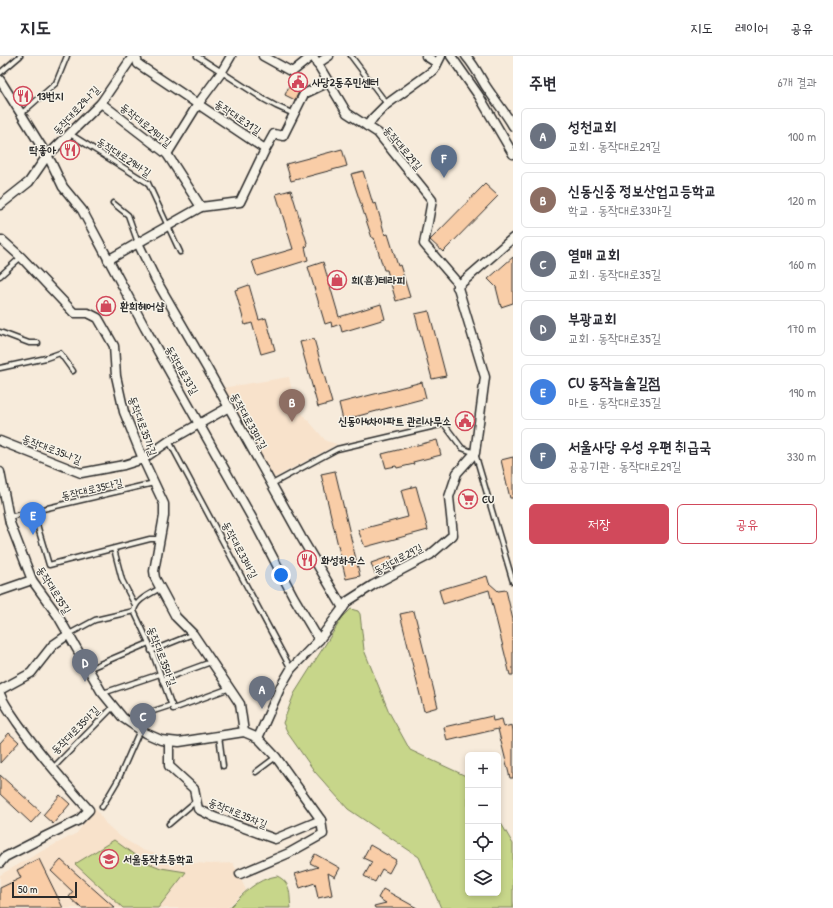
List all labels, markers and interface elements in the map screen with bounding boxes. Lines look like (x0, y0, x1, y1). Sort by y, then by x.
text: 지도 (20, 14, 51, 40)
text: 지도 (690, 18, 713, 37)
text: 레이어 (735, 18, 768, 37)
text: 공유 (790, 18, 813, 37)
public building icon: 사당2동주민센터 (287, 71, 309, 93)
text: 주변 (529, 71, 556, 94)
text: 6개 결과 (777, 73, 817, 91)
place label: 사당2동주민센터 (311, 75, 379, 89)
street label: 동작대로29나길 (50, 82, 102, 138)
restaurant icon: 13번지 (12, 85, 34, 107)
place label: 13번지 (37, 89, 64, 103)
street label: 동작대로31길 (212, 96, 264, 138)
street label: 동작대로29마길 (117, 100, 175, 150)
text: 성천교회 (568, 116, 616, 137)
street label: 동작대로29길 (380, 123, 426, 173)
text: A (540, 127, 546, 145)
text: 100 m (788, 127, 816, 145)
street label: 동작대로29바길 (94, 134, 154, 180)
text: 교회 · 동작대로29길 (568, 137, 661, 155)
restaurant icon: 딱좋아 (59, 139, 81, 161)
place label: 딱좋아 (29, 143, 56, 157)
pin: F (431, 145, 457, 178)
text: 신동신중 정보산업고등학교 (568, 180, 716, 201)
text: B (540, 191, 546, 209)
text: 120 m (788, 191, 816, 209)
text: 학교 · 동작대로33마길 (568, 201, 672, 219)
text: 열매 교회 (568, 244, 620, 265)
text: C (539, 255, 547, 273)
text: 160 m (788, 255, 816, 273)
text: 교회 · 동작대로35길 (568, 265, 661, 283)
shop icon: 희(喜)테라피 (326, 269, 348, 291)
place label: 희(喜)테라피 (351, 273, 405, 287)
shop icon: 환희헤어샵 (95, 295, 117, 317)
place label: 환희헤어샵 (120, 299, 164, 313)
text: 부광교회 (568, 308, 616, 329)
text: D (540, 319, 546, 337)
text: 170 m (787, 319, 816, 337)
text: 교회 · 동작대로35길 (568, 329, 661, 347)
street label: 동작대로33길 (162, 343, 202, 397)
text: CU 동작늘솔길점 (568, 372, 660, 393)
text: E (540, 383, 546, 401)
text: 190 m (789, 383, 816, 401)
pin: B (279, 389, 305, 422)
street label: 동작대로33마길 (228, 390, 270, 452)
text: 마트 · 동작대로35길 (568, 393, 661, 411)
street label: 동작대로35가길 (126, 394, 160, 458)
public building icon: 신동아4차아파트 관리사무소 (454, 410, 476, 432)
place label: 신동아4차아파트 관리사무소 (338, 414, 451, 428)
street label: 동작대로35나길 (20, 431, 84, 467)
text: 서울사당 우성 우편 취급국 (568, 436, 711, 457)
text: F (541, 447, 545, 465)
text: 330 m (787, 447, 816, 465)
text: 공공기관 · 동작대로29길 (568, 457, 682, 475)
street label: 동작대로35다길 (60, 475, 124, 503)
supermarket icon: CU (457, 488, 479, 510)
place label: CU (482, 492, 494, 506)
pin: E (20, 502, 46, 535)
button: 저장 (529, 504, 669, 544)
button: 공유 (677, 504, 817, 544)
street label: 동작대로33바길 (219, 519, 261, 581)
street label: 동작대로29길 (371, 540, 425, 578)
restaurant icon: 화성하우스 (296, 549, 318, 571)
place label: 화성하우스 (321, 553, 365, 567)
street label: 동작대로35길 (34, 563, 74, 617)
your location (271, 565, 291, 585)
street label: 동작대로35마길 (144, 624, 180, 688)
pin: D (72, 649, 98, 682)
pin: A (249, 676, 275, 709)
street label: 동작대로35아길 (48, 703, 102, 757)
pin: C (130, 703, 156, 736)
map controls (465, 752, 501, 896)
button: + (465, 752, 501, 788)
button: − (465, 788, 501, 824)
street label: 동작대로35차길 (206, 795, 270, 831)
button: locate (465, 824, 501, 860)
school or university icon: 서울동작초등학교 (98, 848, 120, 870)
place label: 서울동작초등학교 (123, 852, 194, 866)
button: layers (465, 860, 501, 896)
scale bar (12, 880, 77, 899)
text: 50 m (18, 882, 38, 896)

